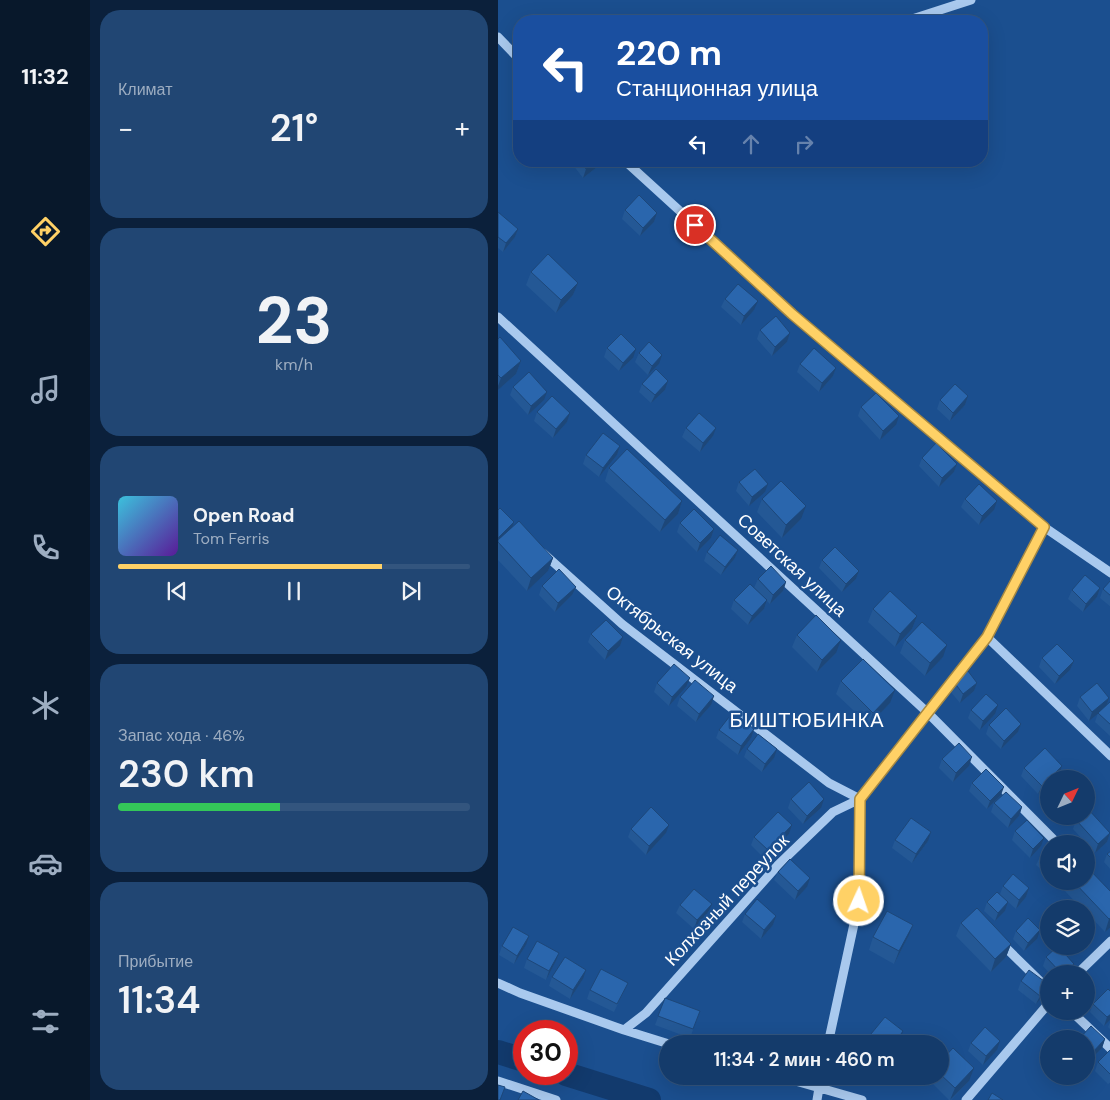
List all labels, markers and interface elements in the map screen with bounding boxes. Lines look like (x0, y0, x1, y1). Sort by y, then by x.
text: 220 m (616, 30, 722, 76)
icon: left (533, 35, 598, 100)
text: 11:32 (21, 62, 69, 91)
text: Станционная улица (616, 74, 818, 103)
text: Климат (118, 79, 172, 100)
text: 21° (270, 103, 318, 153)
text: − (118, 110, 133, 147)
text: + (455, 110, 470, 147)
icon: left (684, 130, 712, 158)
icon: ahead (737, 130, 765, 158)
icon: right (790, 130, 818, 158)
pin (674, 204, 716, 246)
icon: arrive (681, 211, 709, 239)
icon: directions (28, 214, 63, 249)
text: 23 (256, 279, 332, 363)
text: km/h (275, 354, 313, 375)
icon: music (28, 372, 63, 407)
text: Open Road (193, 503, 295, 528)
street label: Советская улица (732, 508, 853, 623)
text: Tom Ferris (193, 528, 270, 549)
icon: phone (28, 530, 63, 565)
icon: previous (163, 577, 191, 605)
icon: pause (280, 577, 308, 605)
icon: next (397, 577, 425, 605)
street label: Октябрьская улица (601, 580, 744, 699)
icon: climate (28, 688, 63, 723)
district label: БИШТЮБИНКА (729, 707, 885, 733)
text: Запас хода · 46% (118, 725, 245, 746)
text: 230 km (118, 749, 255, 799)
north arrow (1040, 770, 1096, 825)
map controls (1040, 770, 1095, 1085)
street label: Колхозный переулок (660, 829, 794, 971)
button: sound (1040, 835, 1095, 890)
icon: car (28, 846, 63, 881)
position arrow (832, 874, 884, 926)
button: layers (1040, 900, 1095, 955)
text: Прибытие (118, 951, 193, 972)
button: + (1040, 965, 1095, 1020)
text: 11:34 (118, 975, 201, 1025)
icon: filters (28, 1004, 63, 1039)
speed limit sign: 30 (513, 1020, 578, 1085)
button: − (1040, 1030, 1095, 1085)
text: 11:34 · 2 мин · 460 m (713, 1047, 895, 1072)

